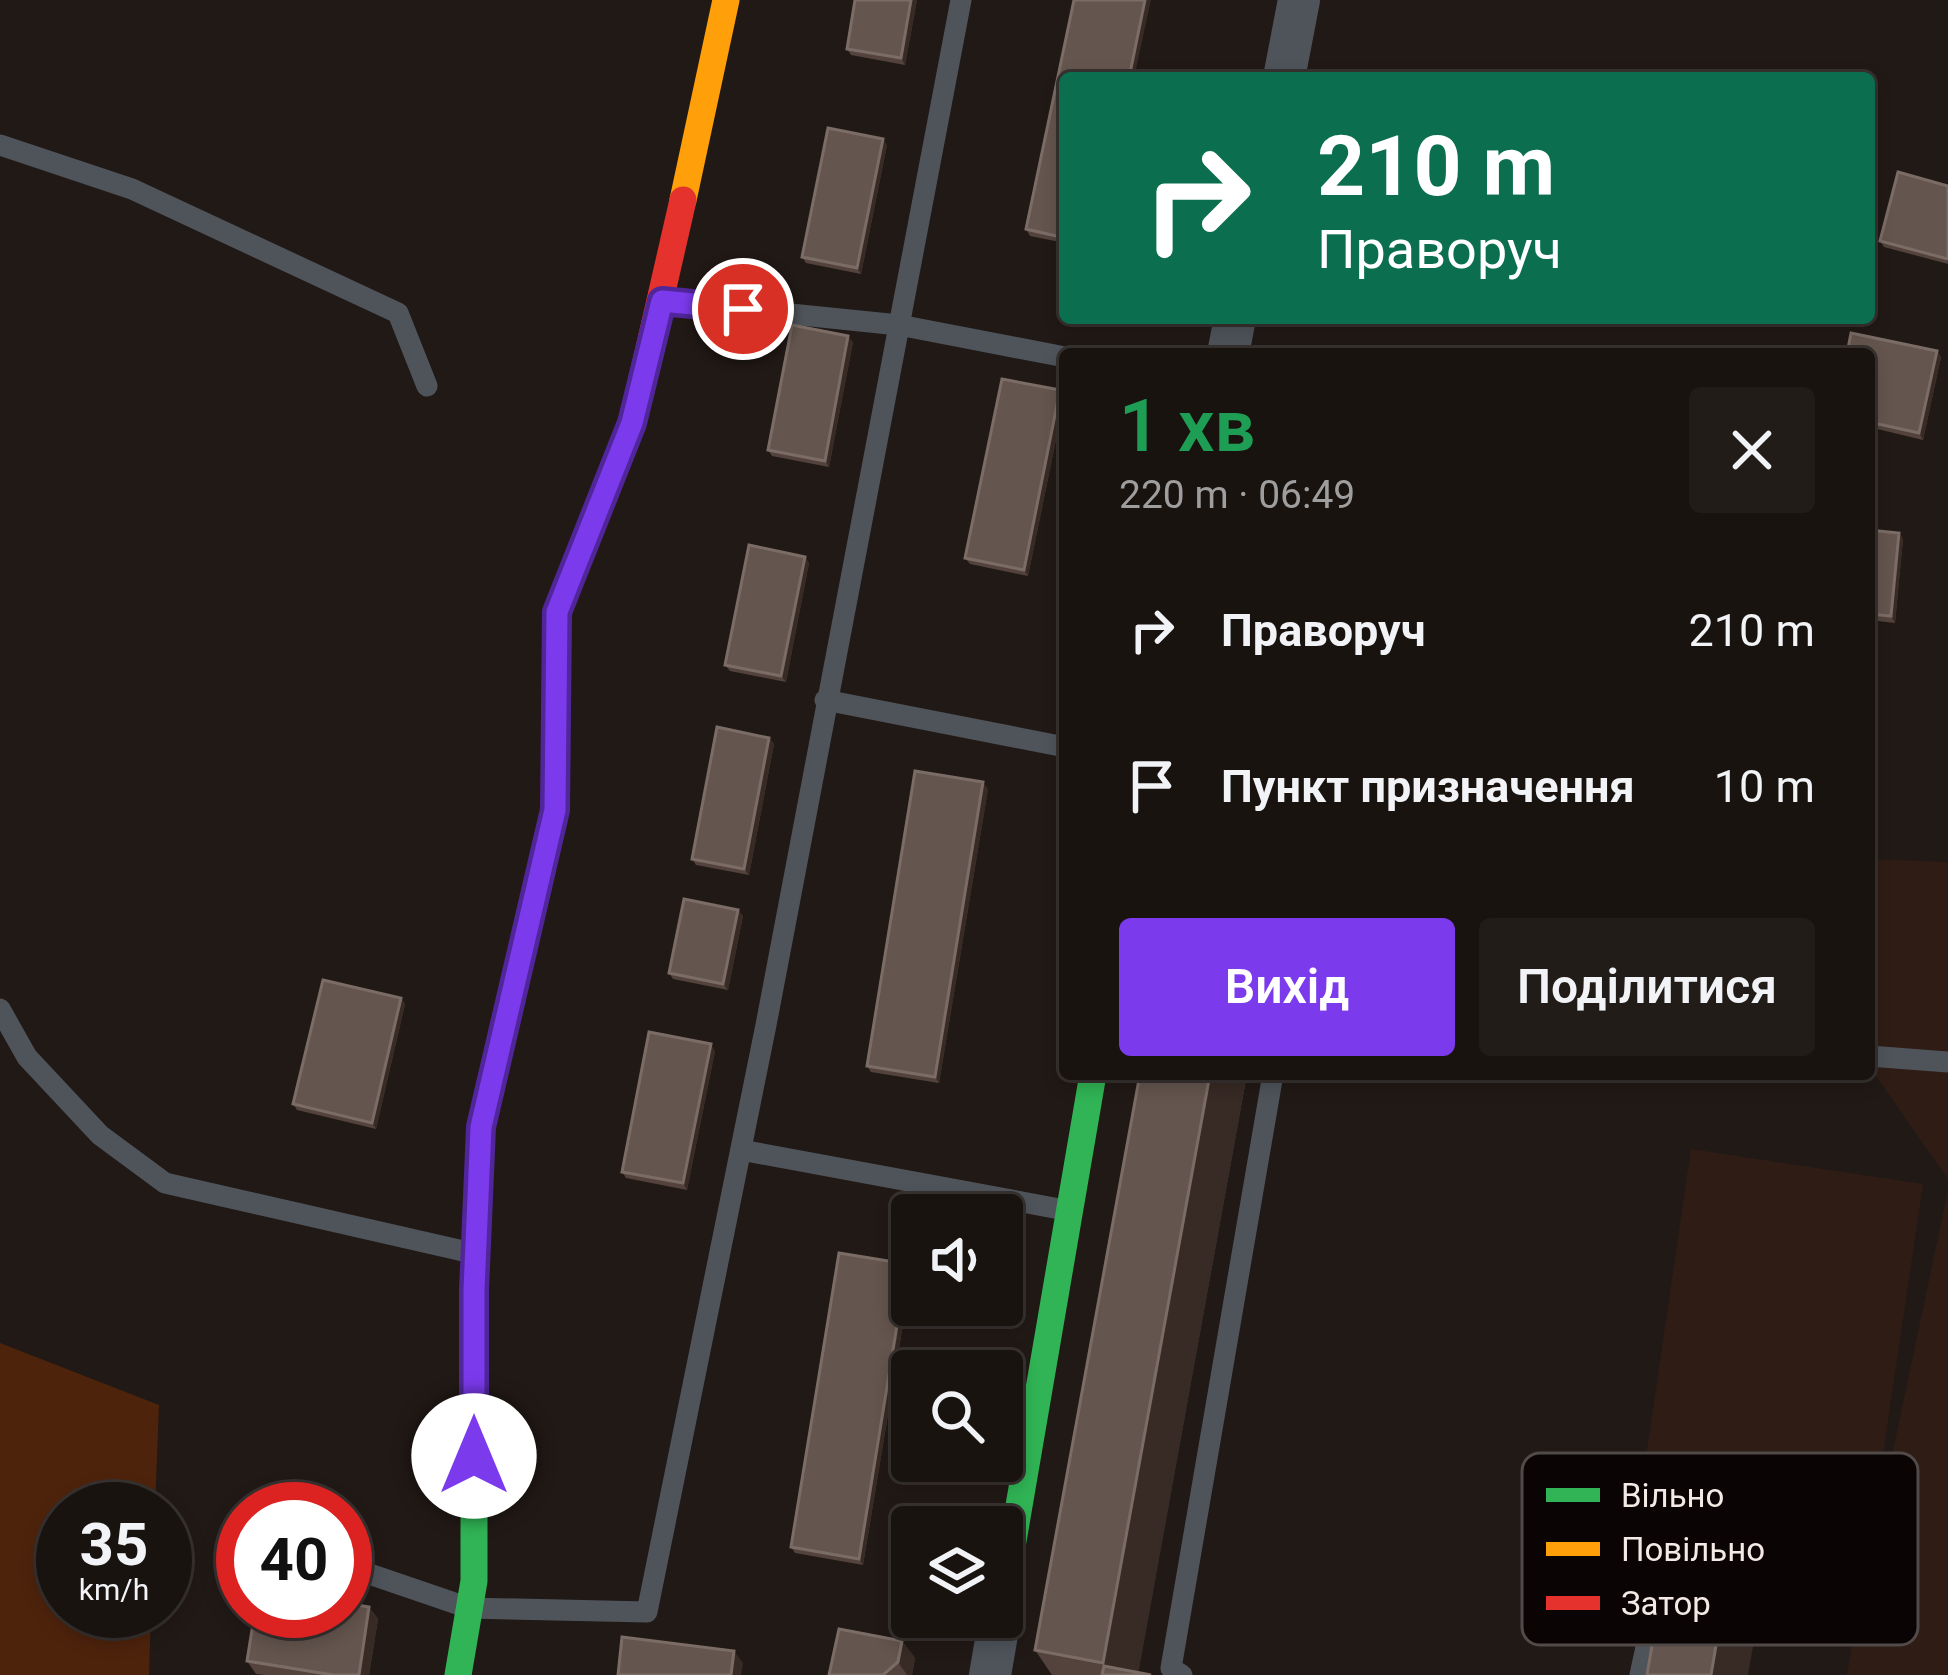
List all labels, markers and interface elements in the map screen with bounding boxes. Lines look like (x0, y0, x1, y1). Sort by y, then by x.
text: 210 m (1317, 117, 1555, 216)
icon: right (1119, 120, 1275, 276)
text: Праворуч (1317, 218, 1562, 281)
pin (692, 258, 794, 360)
icon: arrive (710, 276, 776, 342)
text: 1 хв (1119, 384, 1255, 469)
button: close (1689, 387, 1815, 513)
text: 220 m · 06:49 (1119, 472, 1355, 518)
icon: right (1119, 597, 1185, 663)
text: Праворуч (1221, 604, 1426, 657)
text: 210 m (1689, 604, 1815, 657)
icon: arrive (1119, 753, 1185, 819)
text: Пункт призначення (1221, 760, 1635, 813)
text: 10 m (1714, 760, 1815, 813)
button: Вихід (1119, 918, 1455, 1056)
button: Поділитися (1479, 918, 1815, 1056)
map controls (891, 1194, 1023, 1638)
button: sound (891, 1194, 1023, 1326)
button: search (891, 1350, 1023, 1482)
position arrow (411, 1393, 537, 1519)
legend (1522, 1453, 1918, 1645)
text: Вільно (1621, 1476, 1724, 1515)
speed limit sign: 40 (216, 1482, 372, 1638)
button: layers (891, 1506, 1023, 1638)
text: 35 (80, 1509, 148, 1580)
text: Повільно (1621, 1530, 1765, 1569)
text: km/h (79, 1572, 149, 1607)
text: Затор (1621, 1584, 1711, 1623)

